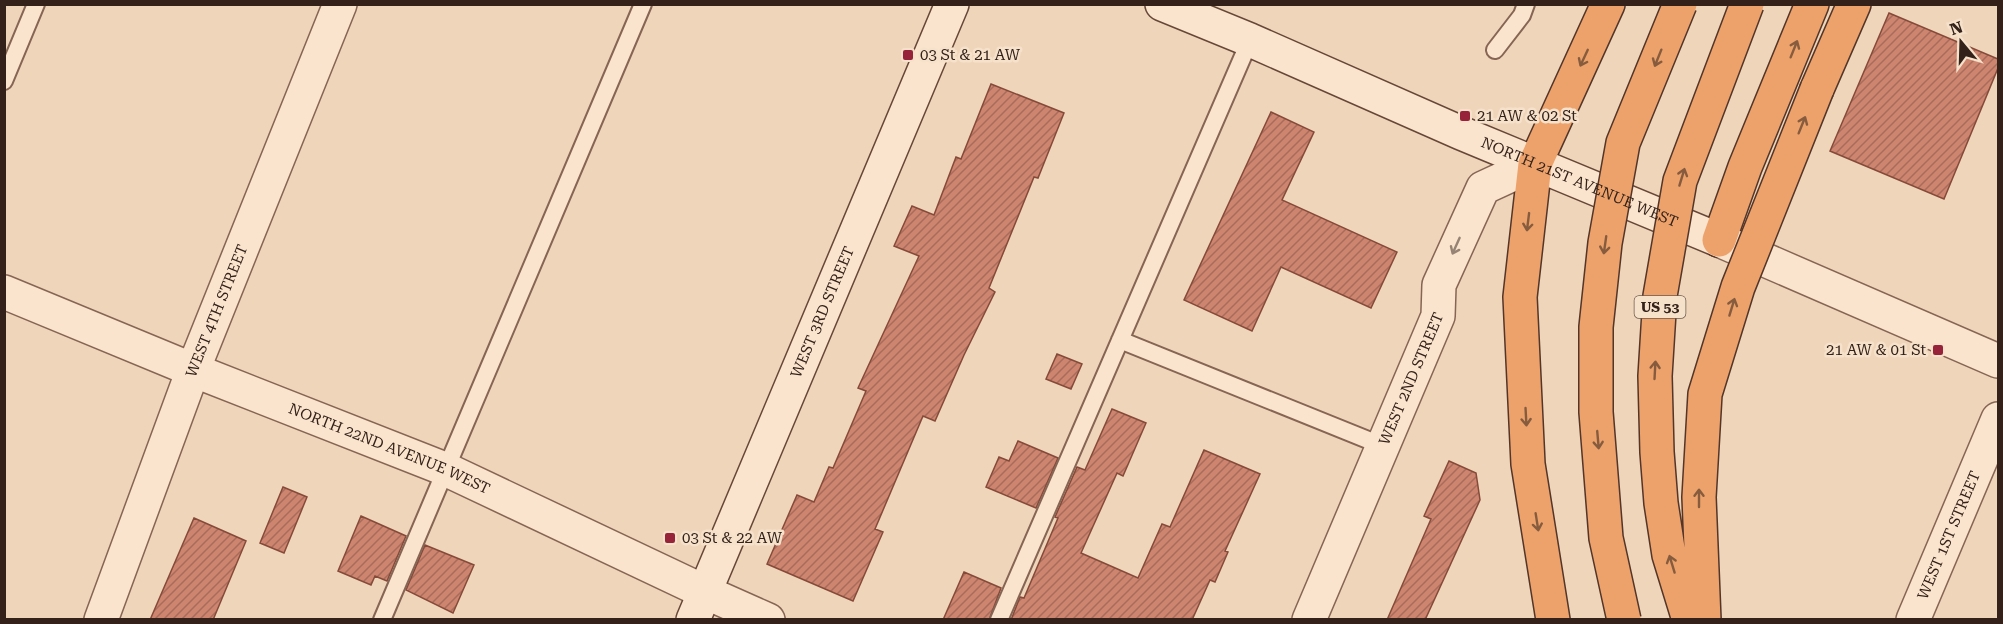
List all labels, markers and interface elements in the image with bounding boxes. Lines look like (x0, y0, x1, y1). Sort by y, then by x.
north arrow (1931, 12, 1991, 72)
text: N (1947, 17, 1965, 39)
one-way arrow (1789, 40, 1800, 59)
place label: 03 St & 21 AW (920, 46, 1021, 64)
marker: 03 St & 21 AW (901, 48, 915, 62)
one-way arrow (1577, 48, 1589, 66)
one-way arrow (1651, 49, 1662, 67)
place label: 21 AW & 02 St (1477, 107, 1577, 125)
marker: 21 AW & 02 St (1458, 109, 1472, 123)
one-way arrow (1798, 117, 1809, 135)
street label: NORTH 21ST AVENUE WEST (1478, 133, 1681, 231)
one-way arrow (1677, 168, 1688, 187)
one-way arrow (1523, 212, 1534, 232)
one-way arrow (1600, 235, 1611, 255)
one-way arrow (1450, 237, 1462, 255)
street label: WEST 4TH STREET (182, 242, 251, 380)
street label: WEST 3RD STREET (787, 244, 858, 381)
road number: US 53 (1634, 296, 1686, 318)
one-way arrow (1727, 298, 1738, 317)
street label: WEST 2ND STREET (1375, 310, 1447, 448)
place label: 21 AW & 01 St (1826, 341, 1926, 359)
marker: 21 AW & 01 St (1931, 343, 1945, 357)
one-way arrow (1650, 360, 1661, 380)
street label: NORTH 22ND AVENUE WEST (286, 399, 493, 498)
one-way arrow (1520, 406, 1531, 426)
one-way arrow (1593, 429, 1604, 449)
street label: WEST 1ST STREET (1914, 468, 1984, 602)
one-way arrow (1693, 489, 1705, 509)
one-way arrow (1532, 512, 1543, 532)
place label: 03 St & 22 AW (682, 529, 783, 547)
marker: 03 St & 22 AW (663, 531, 677, 545)
one-way arrow (1666, 555, 1677, 574)

